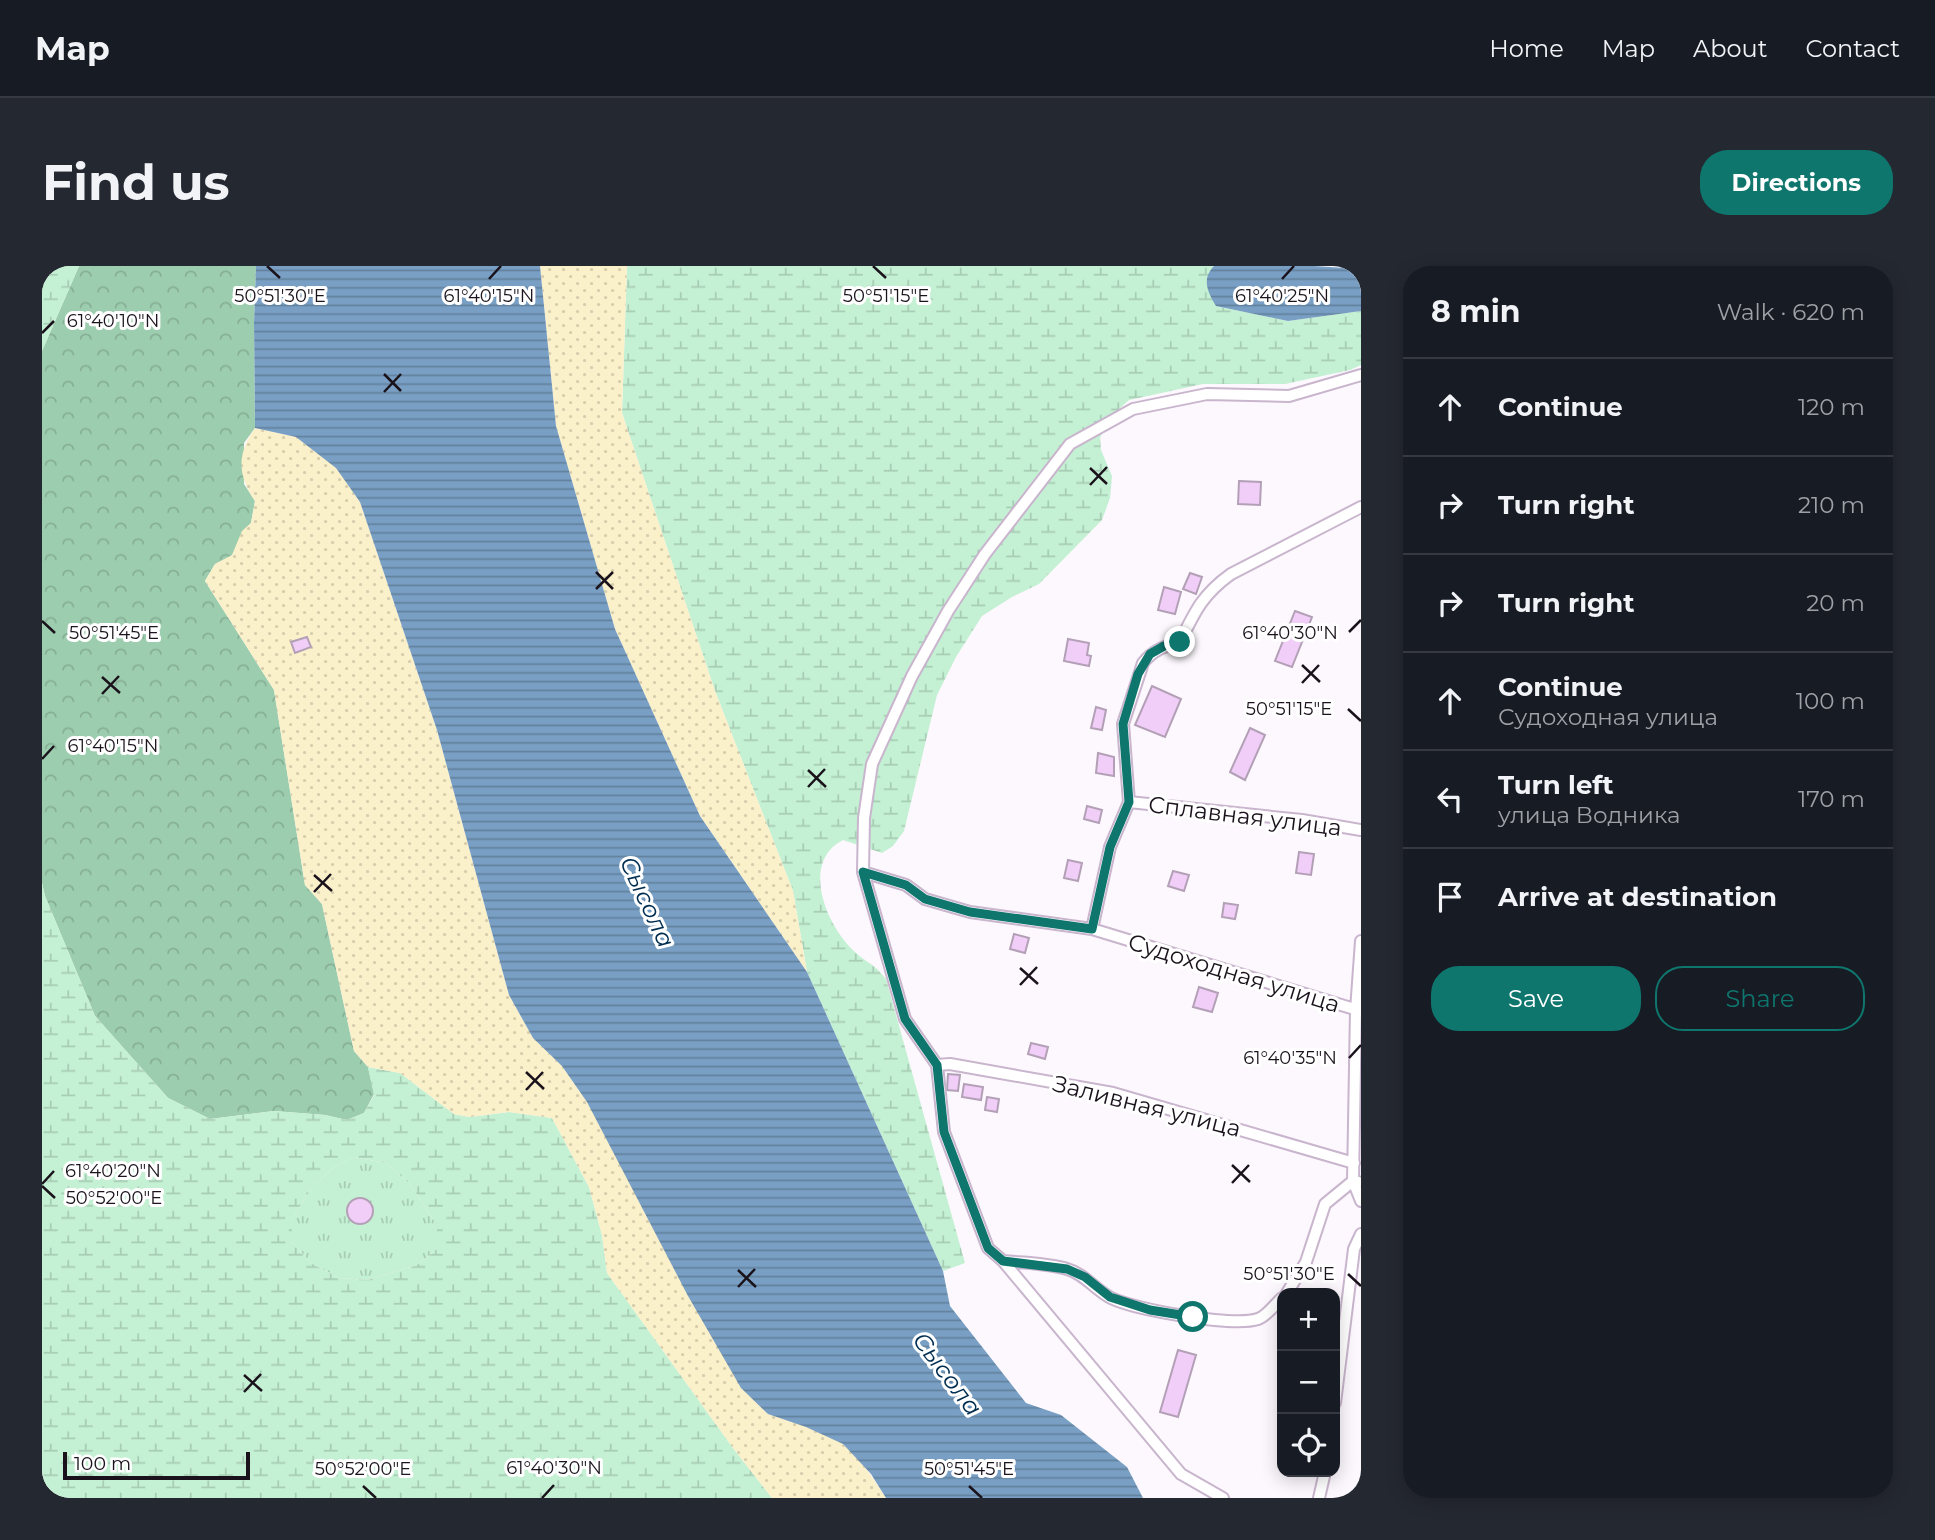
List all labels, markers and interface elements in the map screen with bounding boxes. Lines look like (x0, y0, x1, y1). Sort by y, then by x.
text: Map (35, 28, 110, 68)
text: Home (1489, 34, 1564, 63)
text: Map (1602, 34, 1655, 63)
text: About (1693, 34, 1767, 63)
text: Contact (1805, 34, 1900, 63)
button: Directions (1700, 150, 1893, 215)
text: Find us (42, 153, 230, 212)
text: 50°51'30"E (234, 285, 326, 307)
text: 61°40'15"N (444, 285, 534, 307)
text: 50°51'15"E (843, 285, 929, 307)
text: 61°40'25"N (1235, 285, 1329, 307)
text: 8 min (1431, 293, 1521, 330)
text: Walk · 620 m (1717, 298, 1865, 326)
text: 61°40'10"N (67, 310, 159, 332)
icon: ahead (1431, 388, 1469, 426)
text: Continue (1498, 391, 1623, 423)
text: 120 m (1798, 393, 1865, 421)
icon: right (1431, 486, 1469, 524)
text: Turn right (1498, 489, 1634, 521)
text: 210 m (1798, 491, 1865, 519)
icon: right (1431, 584, 1469, 622)
text: Turn right (1498, 587, 1634, 619)
text: 20 m (1806, 589, 1865, 617)
text: 50°51'45"E (69, 622, 159, 644)
text: 61°40'30"N (1242, 622, 1338, 644)
route end (1164, 626, 1195, 657)
text: Continue (1498, 671, 1623, 703)
icon: ahead (1431, 682, 1469, 720)
text: 100 m (1796, 687, 1865, 715)
text: 50°51'15"E (1246, 698, 1332, 720)
text: Судоходная улица (1498, 703, 1718, 731)
text: 61°40'15"N (68, 735, 158, 757)
text: Turn left (1498, 769, 1614, 801)
icon: left (1431, 780, 1469, 818)
text: 170 m (1798, 785, 1865, 813)
street label: Сплавная улица (1147, 790, 1343, 842)
text: улица Водника (1498, 801, 1680, 829)
water label: Сысола (614, 852, 681, 952)
icon: arrive (1431, 878, 1469, 916)
text: Arrive at destination (1498, 881, 1777, 913)
street label: Судоходная улица (1125, 927, 1343, 1019)
button: Save (1431, 966, 1641, 1031)
button: Share (1655, 966, 1865, 1031)
text: 61°40'35"N (1243, 1047, 1337, 1069)
street label: Заливная улица (1050, 1069, 1244, 1143)
text: 61°40'20"N (65, 1160, 161, 1182)
text: 50°52'00"E (66, 1187, 162, 1209)
text: 50°51'30"E (1243, 1263, 1335, 1285)
map controls (1277, 1288, 1340, 1477)
button: + (1277, 1288, 1340, 1351)
route start (1177, 1301, 1208, 1332)
water label: Сысола (907, 1326, 988, 1421)
button: − (1277, 1351, 1340, 1414)
button: locate (1277, 1414, 1340, 1477)
scale bar (63, 1449, 250, 1481)
text: 100 m (74, 1452, 131, 1475)
text: 61°40'30"N (506, 1457, 602, 1479)
text: 50°52'00"E (315, 1458, 411, 1480)
text: 50°51'45"E (924, 1458, 1014, 1480)

